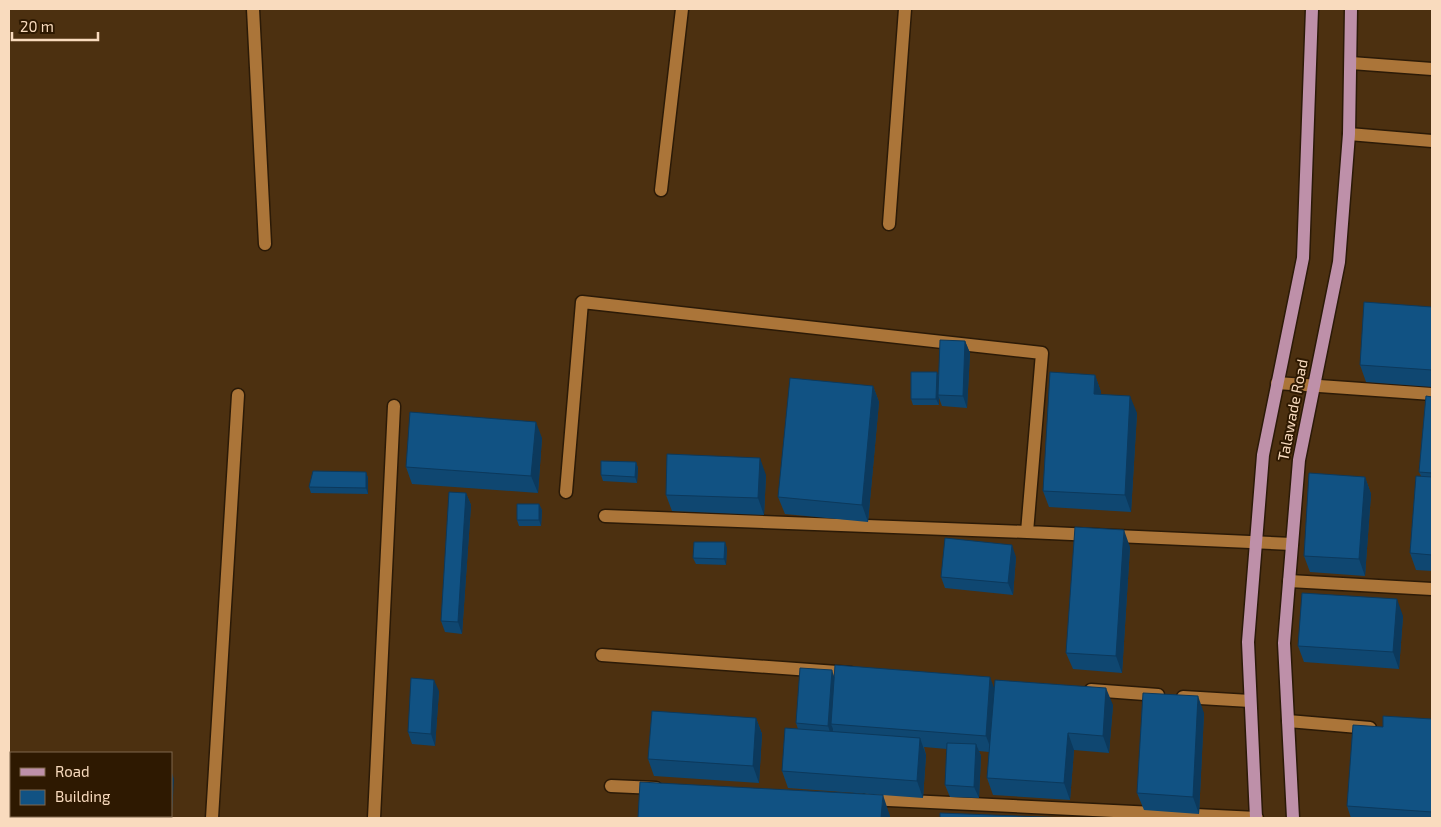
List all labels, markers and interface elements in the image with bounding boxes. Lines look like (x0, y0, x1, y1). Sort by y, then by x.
scale bar (12, 10, 99, 42)
text: 20 m (20, 17, 54, 35)
street label: Talawade Road (1273, 357, 1311, 462)
legend (10, 752, 172, 817)
text: Road (55, 762, 90, 780)
text: Building (55, 787, 111, 805)

